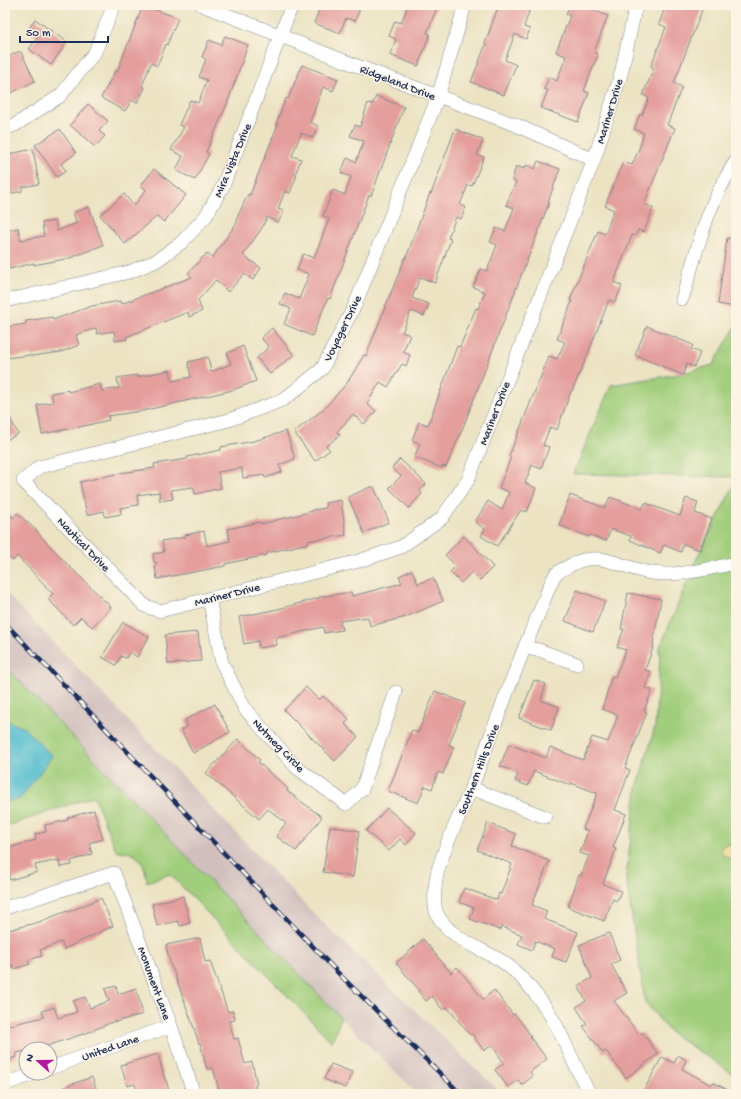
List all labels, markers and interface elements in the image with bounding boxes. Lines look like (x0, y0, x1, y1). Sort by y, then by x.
scale bar (20, 18, 108, 44)
text: 50 m (26, 27, 51, 41)
street label: Ridgeland Drive (357, 63, 438, 105)
street label: Mariner Drive (594, 77, 628, 146)
street label: Mira Vista Drive (212, 121, 256, 200)
street label: Voyager Drive (321, 293, 366, 365)
street label: Mariner Drive (477, 379, 515, 447)
street label: Nautical Drive (53, 515, 112, 576)
street label: Mariner Drive (193, 581, 262, 611)
street label: Nutmeg Circle (249, 717, 307, 777)
street label: Southern Hills Drive (456, 722, 504, 817)
street label: Monument Lane (133, 945, 173, 1023)
street label: United Lane (80, 1032, 142, 1065)
north arrow (18, 1041, 58, 1081)
text: N (24, 1053, 37, 1064)

